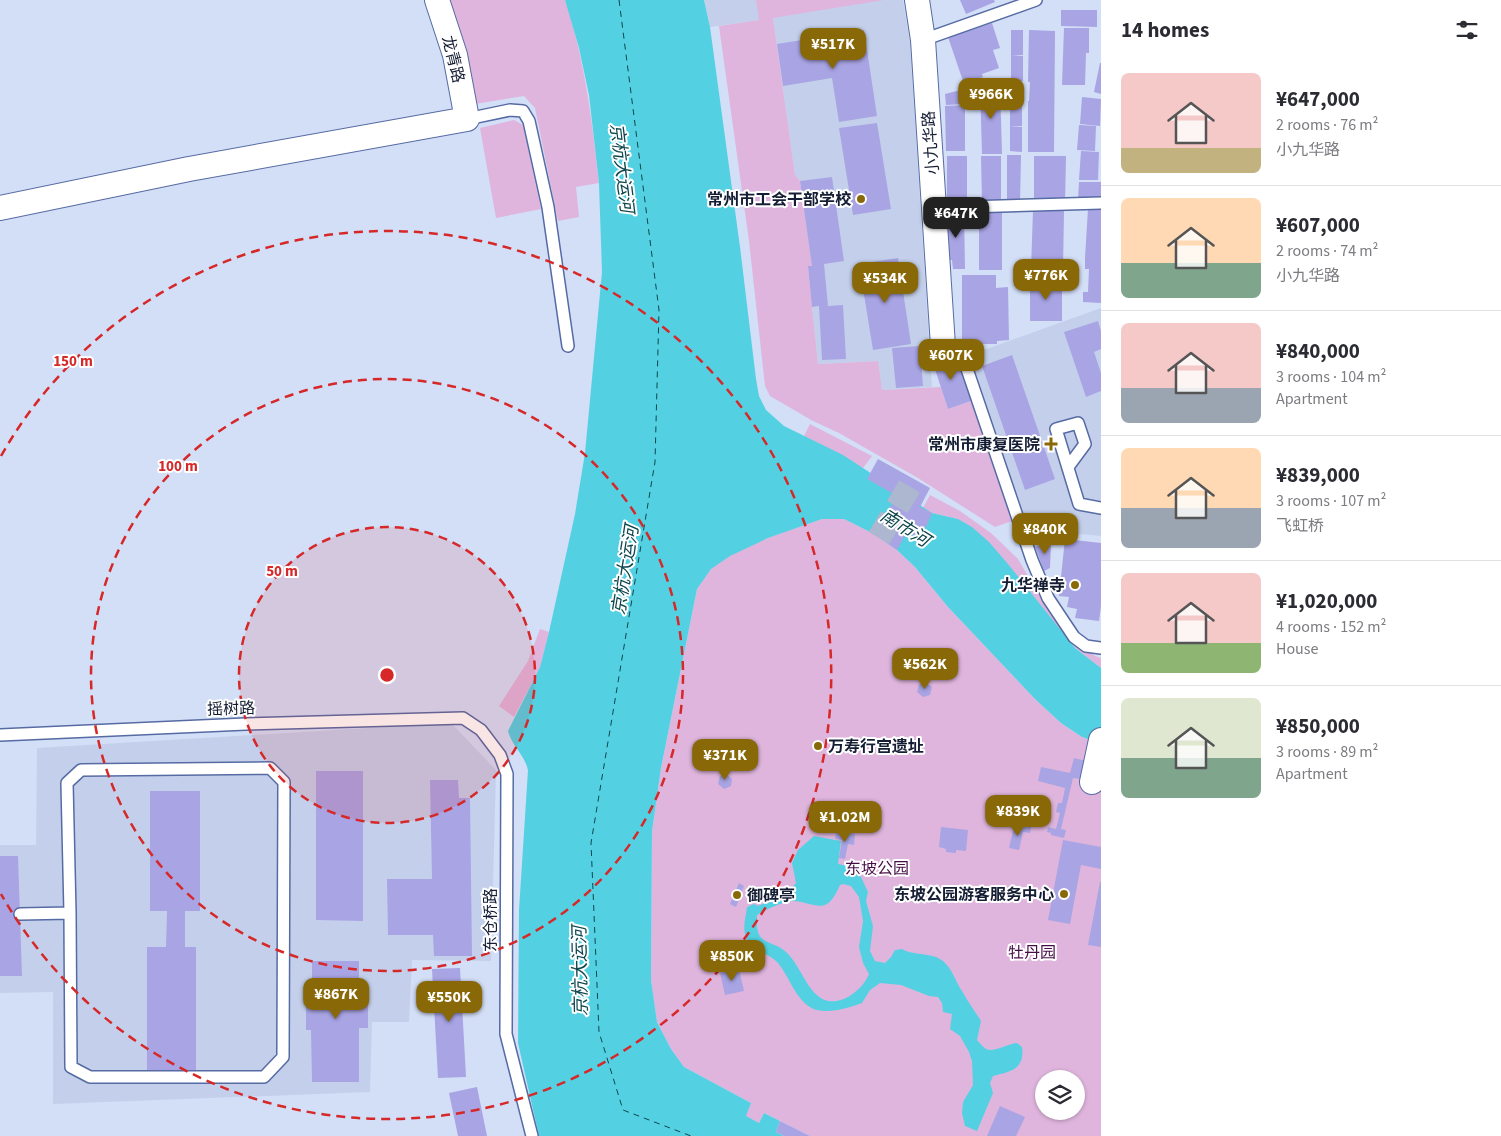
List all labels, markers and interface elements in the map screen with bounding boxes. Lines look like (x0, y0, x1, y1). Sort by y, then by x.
text: 14 homes (1121, 15, 1209, 45)
icon: filters (1453, 16, 1481, 44)
pin: ¥517K (798, 28, 868, 70)
street label: 龙青路 (437, 33, 470, 85)
text: ¥517K (811, 33, 855, 55)
pin: ¥966K (956, 78, 1026, 120)
text: ¥966K (969, 83, 1013, 105)
text: ¥647,000 (1276, 84, 1360, 114)
icon: home (1161, 93, 1221, 153)
street label: 小九华路 (918, 110, 944, 176)
text: 2 rooms · 76 m² (1276, 114, 1378, 136)
water label: 京杭大运河 (604, 122, 640, 217)
text: 小九华路 (1276, 139, 1340, 161)
place label: 常州市工会干部学校 (707, 189, 852, 211)
marker: 常州市工会干部学校 (855, 193, 867, 205)
pin: ¥647K (921, 196, 991, 239)
text: ¥647K (934, 202, 978, 224)
text: ¥607,000 (1276, 210, 1360, 240)
icon: home (1161, 218, 1221, 278)
text: 2 rooms · 74 m² (1276, 240, 1378, 262)
pin: ¥776K (1011, 258, 1081, 301)
pin: ¥534K (850, 262, 920, 304)
text: ¥776K (1024, 264, 1068, 286)
text: 小九华路 (1276, 265, 1340, 287)
text: ¥534K (863, 267, 907, 289)
text: ¥840,000 (1276, 336, 1360, 366)
pin: ¥607K (916, 338, 986, 381)
icon: home (1161, 343, 1221, 403)
text: ¥607K (929, 344, 973, 366)
text: 150 m (53, 351, 93, 372)
text: 3 rooms · 104 m² (1276, 366, 1386, 388)
text: Apartment (1276, 388, 1348, 410)
place label: 常州市康复医院 (928, 434, 1040, 456)
marker: 常州市康复医院 (1044, 437, 1058, 451)
text: 100 m (158, 456, 198, 477)
text: ¥839,000 (1276, 460, 1360, 490)
icon: home (1161, 468, 1221, 528)
text: 3 rooms · 107 m² (1276, 490, 1386, 512)
water label: 南市河 (875, 504, 937, 555)
pin: ¥840K (1010, 512, 1080, 555)
text: 飞虹桥 (1276, 515, 1324, 537)
text: ¥840K (1023, 518, 1067, 540)
water label: 京杭大运河 (606, 521, 645, 616)
text: 50 m (266, 561, 298, 582)
place label: 九华禅寺 (1001, 575, 1065, 597)
marker: 九华禅寺 (1069, 579, 1081, 591)
text: ¥1,020,000 (1276, 586, 1377, 616)
icon: home (1161, 593, 1221, 653)
text: 4 rooms · 152 m² (1276, 616, 1386, 638)
text: House (1276, 638, 1318, 660)
pin: ¥562K (890, 648, 960, 690)
text: ¥562K (903, 653, 947, 675)
centre of rings (378, 666, 396, 684)
street label: 摇树路 (207, 697, 255, 721)
text: ¥850,000 (1276, 711, 1360, 741)
icon: home (1161, 718, 1221, 778)
place label: 万寿行宫遗址 (828, 736, 924, 758)
pin: ¥371K (690, 738, 760, 781)
marker: 万寿行宫遗址 (812, 740, 824, 752)
text: 3 rooms · 89 m² (1276, 741, 1378, 763)
text: ¥371K (703, 744, 747, 766)
text: Apartment (1276, 763, 1348, 785)
pin: ¥839K (983, 794, 1053, 837)
pin: ¥1.02M (804, 800, 886, 843)
text: ¥839K (996, 800, 1040, 822)
text: ¥1.02M (820, 806, 870, 828)
park label: 东坡公园 (845, 858, 909, 880)
place label: 东坡公园游客服务中心 (894, 884, 1054, 906)
place label: 御碑亭 (747, 885, 795, 907)
street label: 东仓桥路 (480, 888, 502, 952)
marker: 东坡公园游客服务中心 (1058, 888, 1070, 900)
marker: 御碑亭 (731, 889, 743, 901)
water label: 京杭大运河 (567, 923, 594, 1016)
pin: ¥850K (697, 940, 767, 982)
park label: 牡丹园 (1008, 942, 1056, 964)
text: ¥850K (710, 945, 754, 967)
pin: ¥867K (301, 978, 371, 1020)
pin: ¥550K (414, 980, 484, 1023)
text: ¥867K (314, 983, 358, 1005)
text: ¥550K (427, 986, 471, 1008)
map controls (1035, 1070, 1085, 1120)
button: layers (1035, 1070, 1085, 1120)

